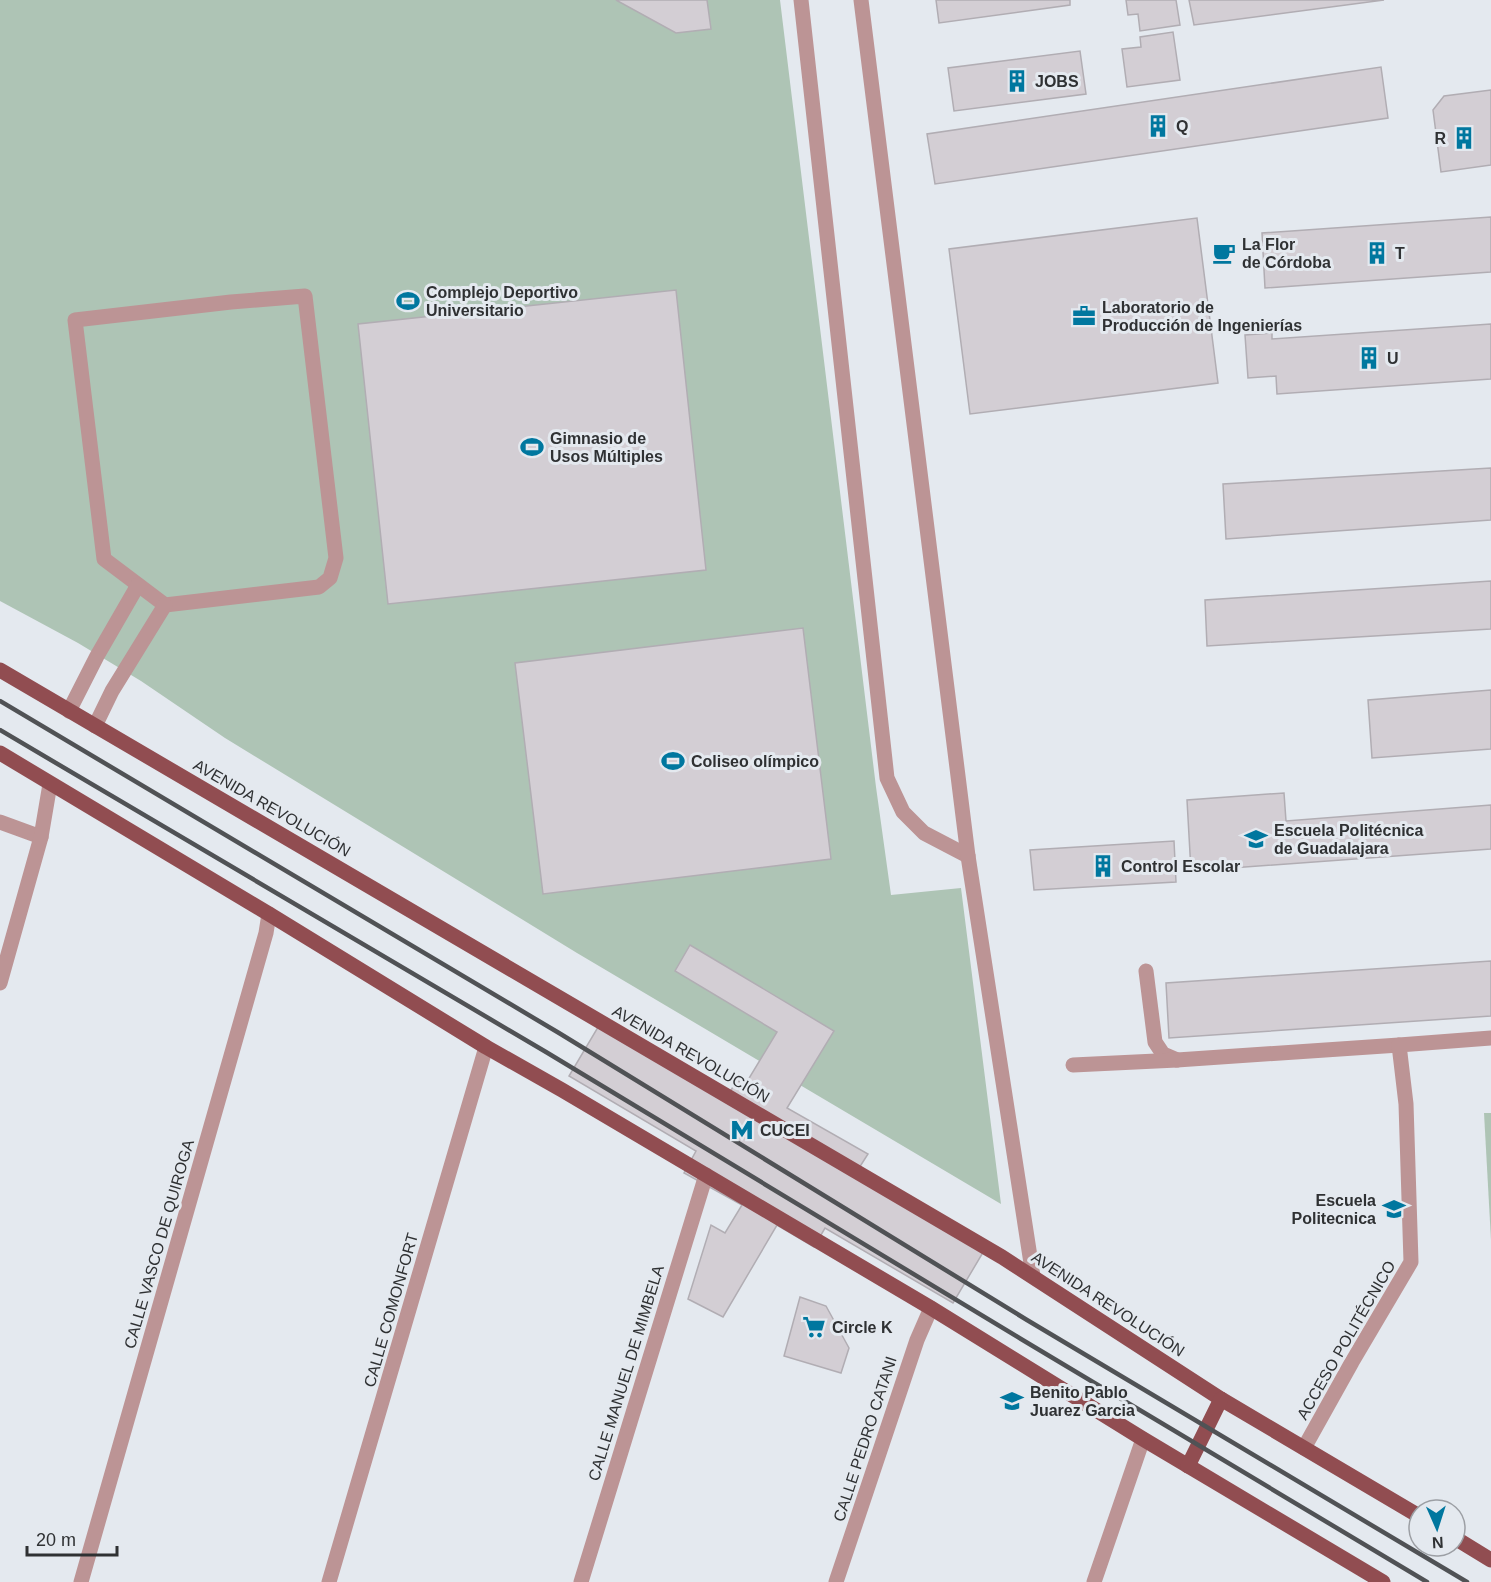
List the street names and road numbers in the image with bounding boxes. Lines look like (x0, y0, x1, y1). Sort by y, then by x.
street label: AVENIDA REVOLUCIÓN (190, 755, 354, 860)
street label: AVENIDA REVOLUCIÓN (609, 1001, 773, 1106)
street label: CALLE VASCO DE QUIROGA (121, 1137, 197, 1350)
street label: CALLE COMONFORT (361, 1231, 421, 1389)
street label: AVENIDA REVOLUCIÓN (1029, 1247, 1188, 1360)
street label: ACCESO POLITÉCNICO (1293, 1257, 1398, 1422)
street label: CALLE MANUEL DE MIMBELA (585, 1263, 667, 1483)
street label: CALLE PEDRO CATANI (830, 1354, 900, 1524)

